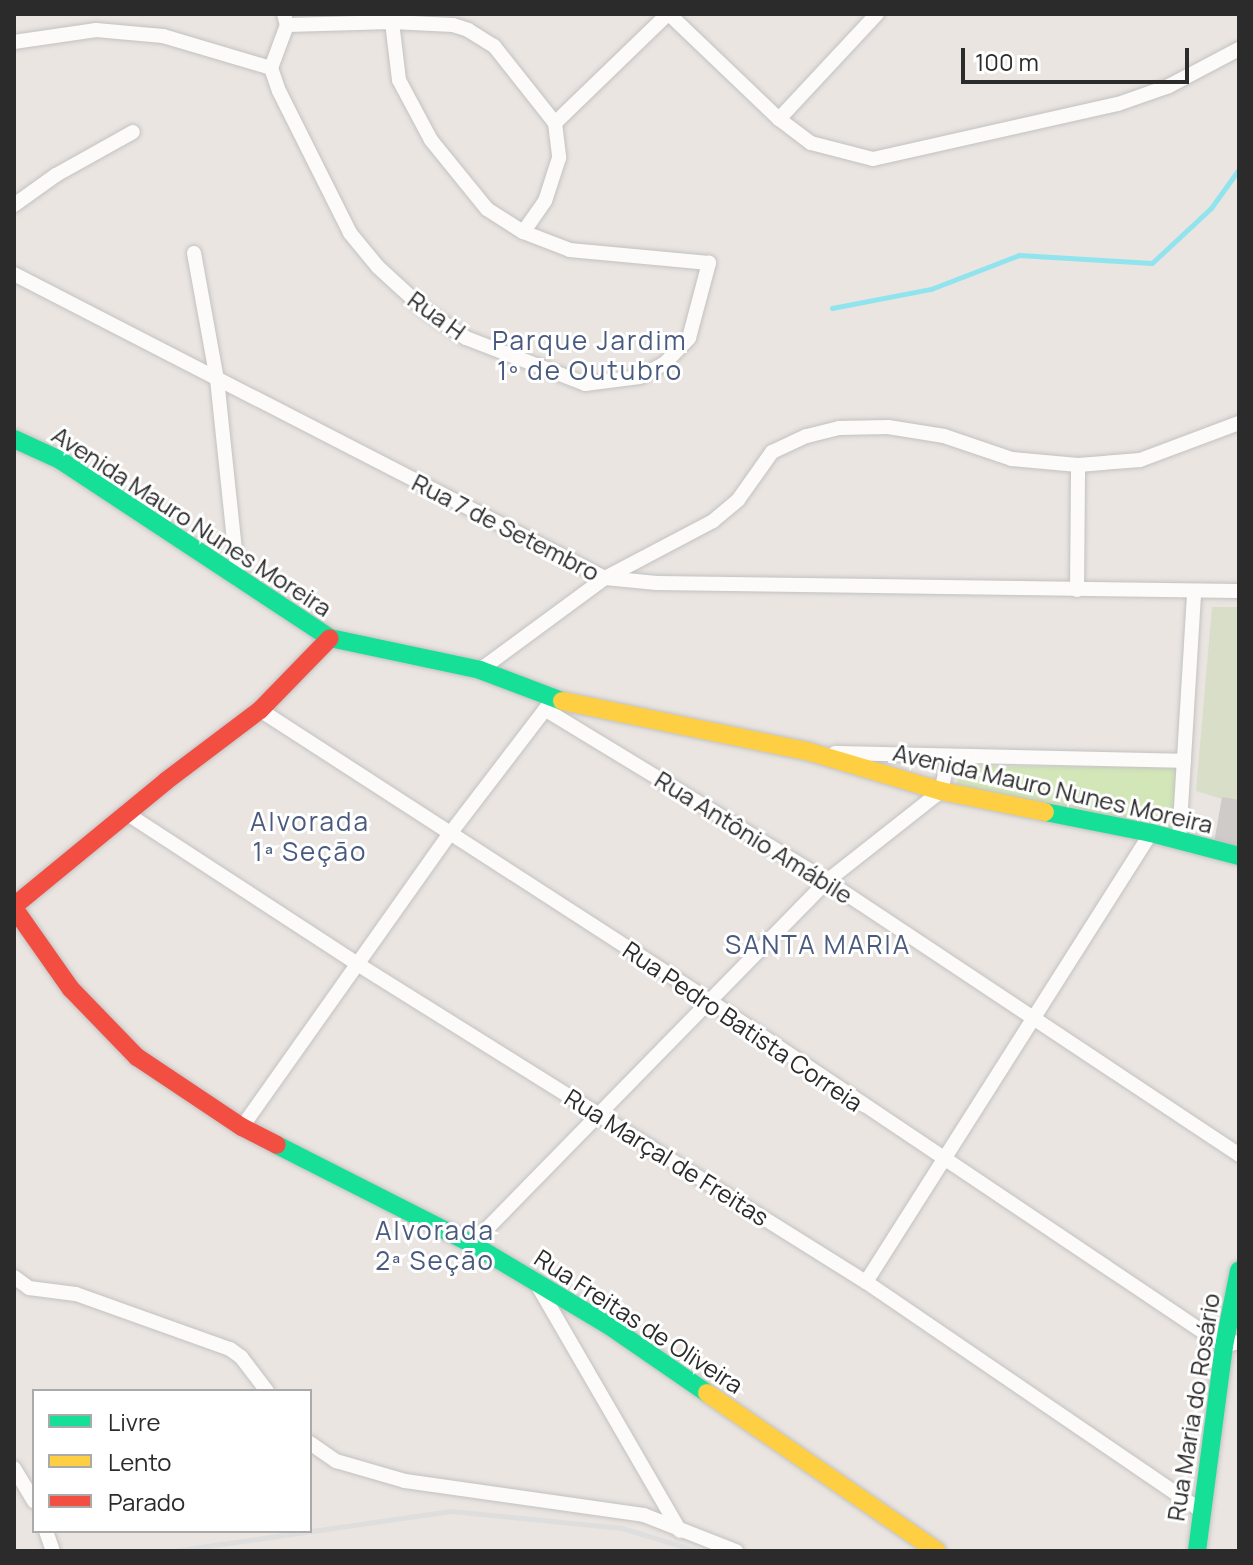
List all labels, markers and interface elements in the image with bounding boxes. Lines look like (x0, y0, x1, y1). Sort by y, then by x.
scale bar (965, 32, 1193, 82)
text: 100 m (975, 45, 1039, 78)
street label: Rua H (403, 285, 471, 345)
district label: Parque Jardim 1º de Outubro (492, 325, 688, 386)
street label: Avenida Mauro Nunes Moreira (47, 420, 337, 622)
street label: Rua 7 de Setembro (408, 467, 604, 587)
street label: Avenida Mauro Nunes Moreira (890, 737, 1216, 839)
street label: Rua Antônio Amábile (650, 765, 858, 909)
district label: Alvorada 1ª Seção (250, 806, 370, 868)
district label: SANTA MARIA (725, 929, 911, 961)
street label: Rua Pedro Batista Correia (618, 935, 868, 1117)
street label: Rua Marçal de Freitas (560, 1082, 774, 1232)
district label: Alvorada 2ª Seção (375, 1215, 495, 1276)
street label: Rua Freitas de Oliveira (529, 1243, 749, 1399)
street label: Rua Maria do Rosário (1161, 1291, 1225, 1523)
legend (32, 1389, 312, 1533)
text: Livre (108, 1405, 161, 1438)
text: Lento (108, 1445, 172, 1478)
text: Parado (108, 1485, 185, 1518)

